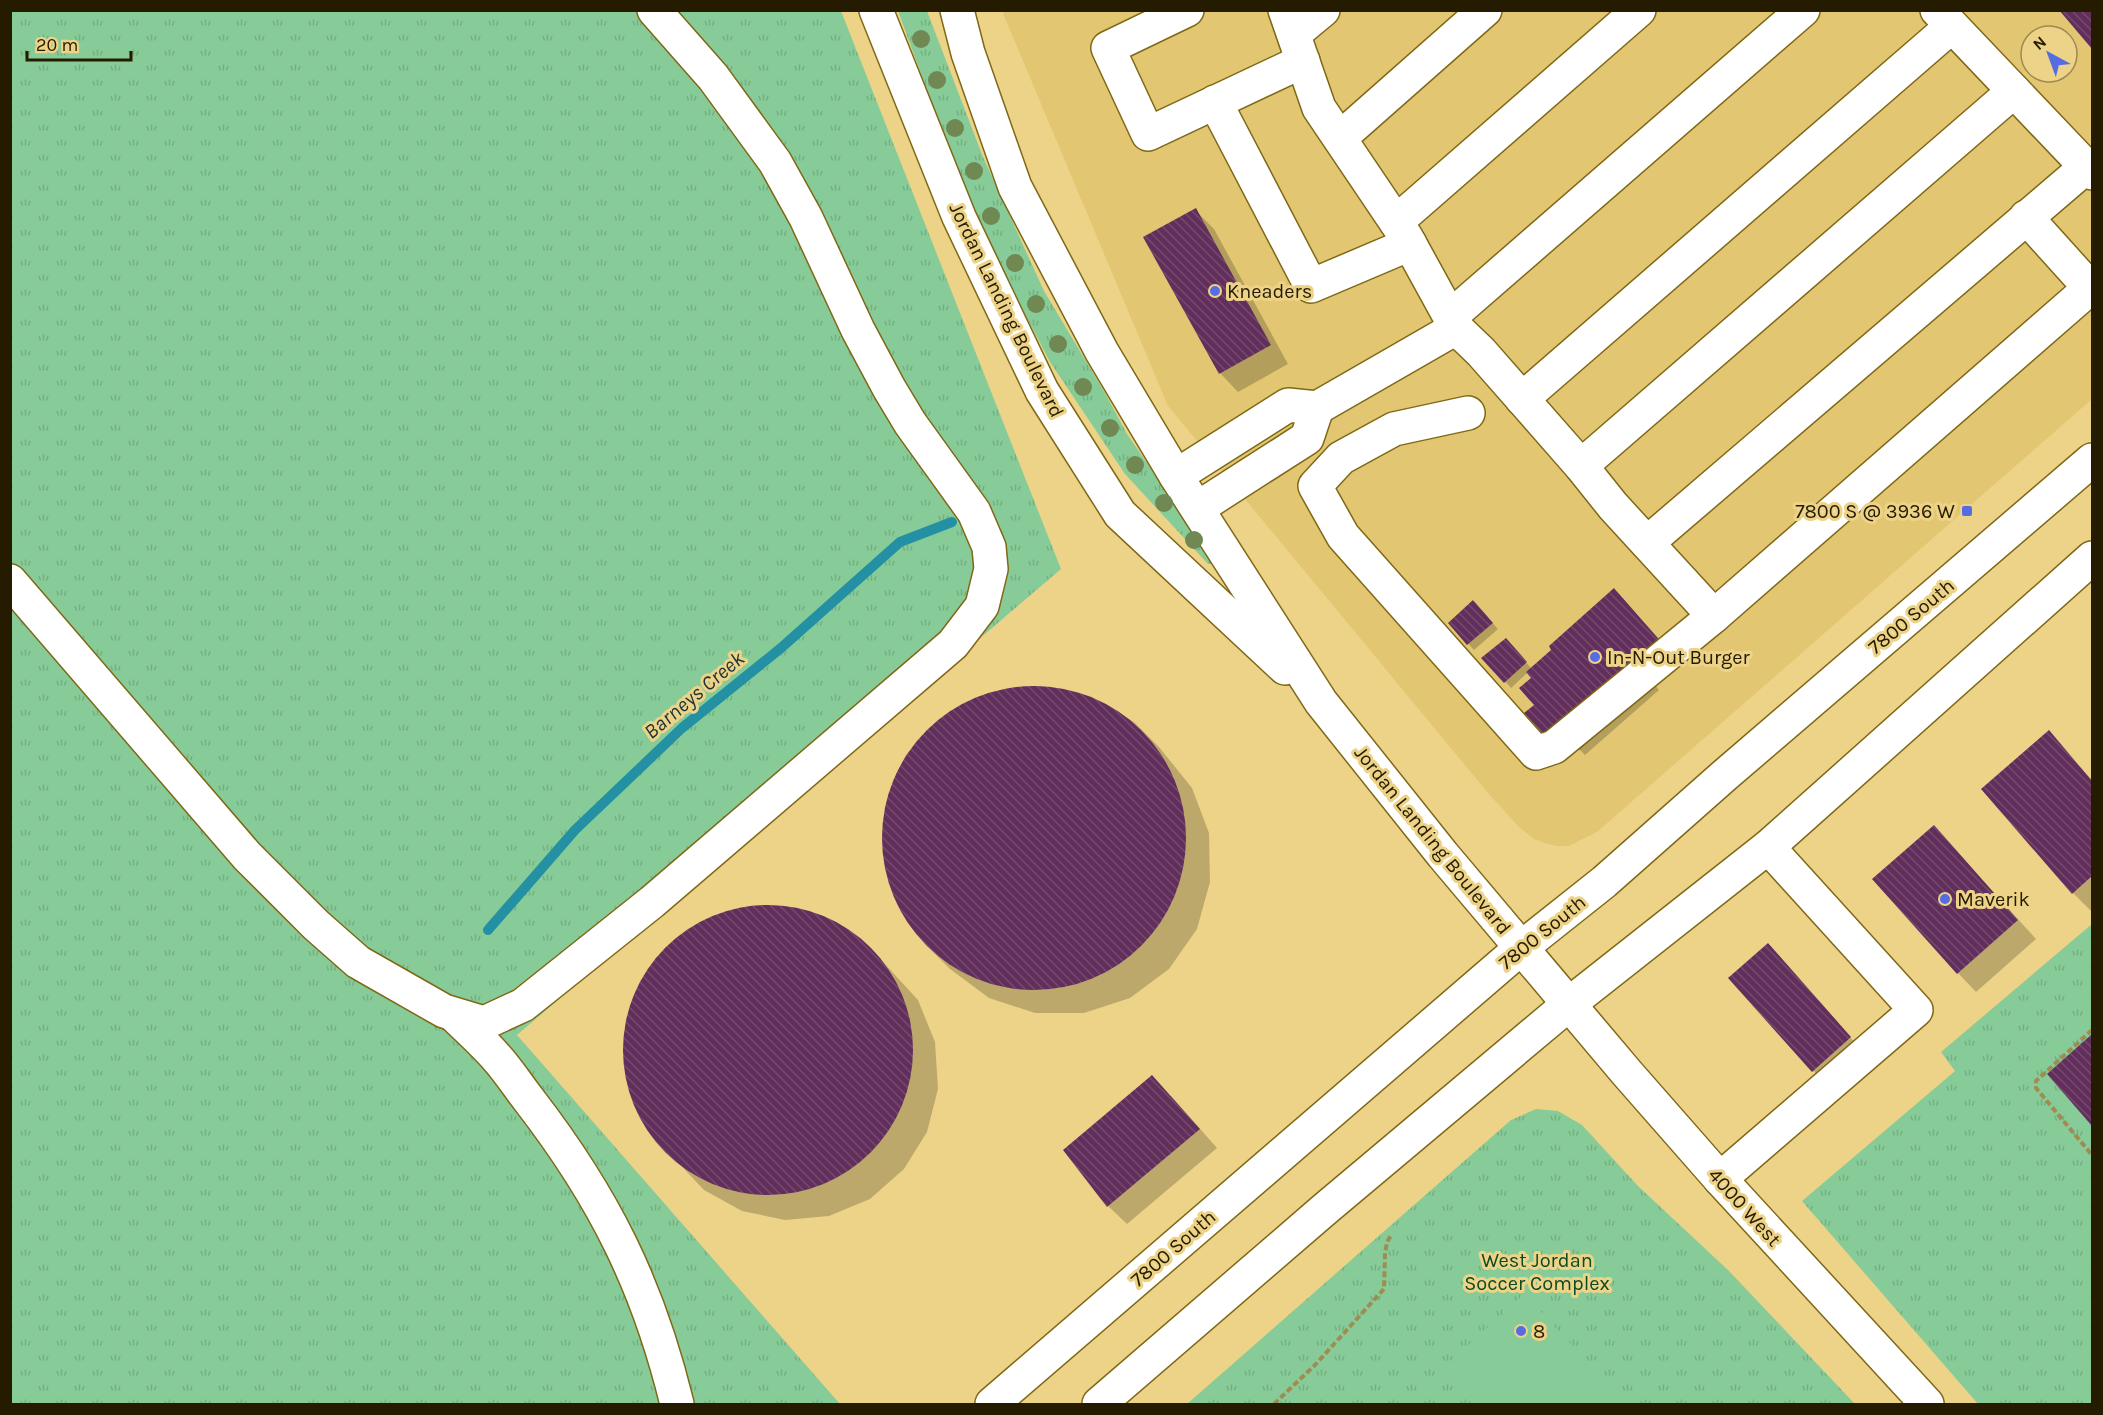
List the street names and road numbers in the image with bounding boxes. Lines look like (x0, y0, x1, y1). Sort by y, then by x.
street label: Jordan Landing Boulevard (945, 199, 1069, 421)
street label: 7800 South (1864, 574, 1959, 659)
street label: Jordan Landing Boulevard (1349, 741, 1516, 939)
street label: 7800 South (1494, 890, 1590, 974)
street label: 4000 West (1704, 1164, 1786, 1251)
street label: 7800 South (1126, 1205, 1220, 1291)

